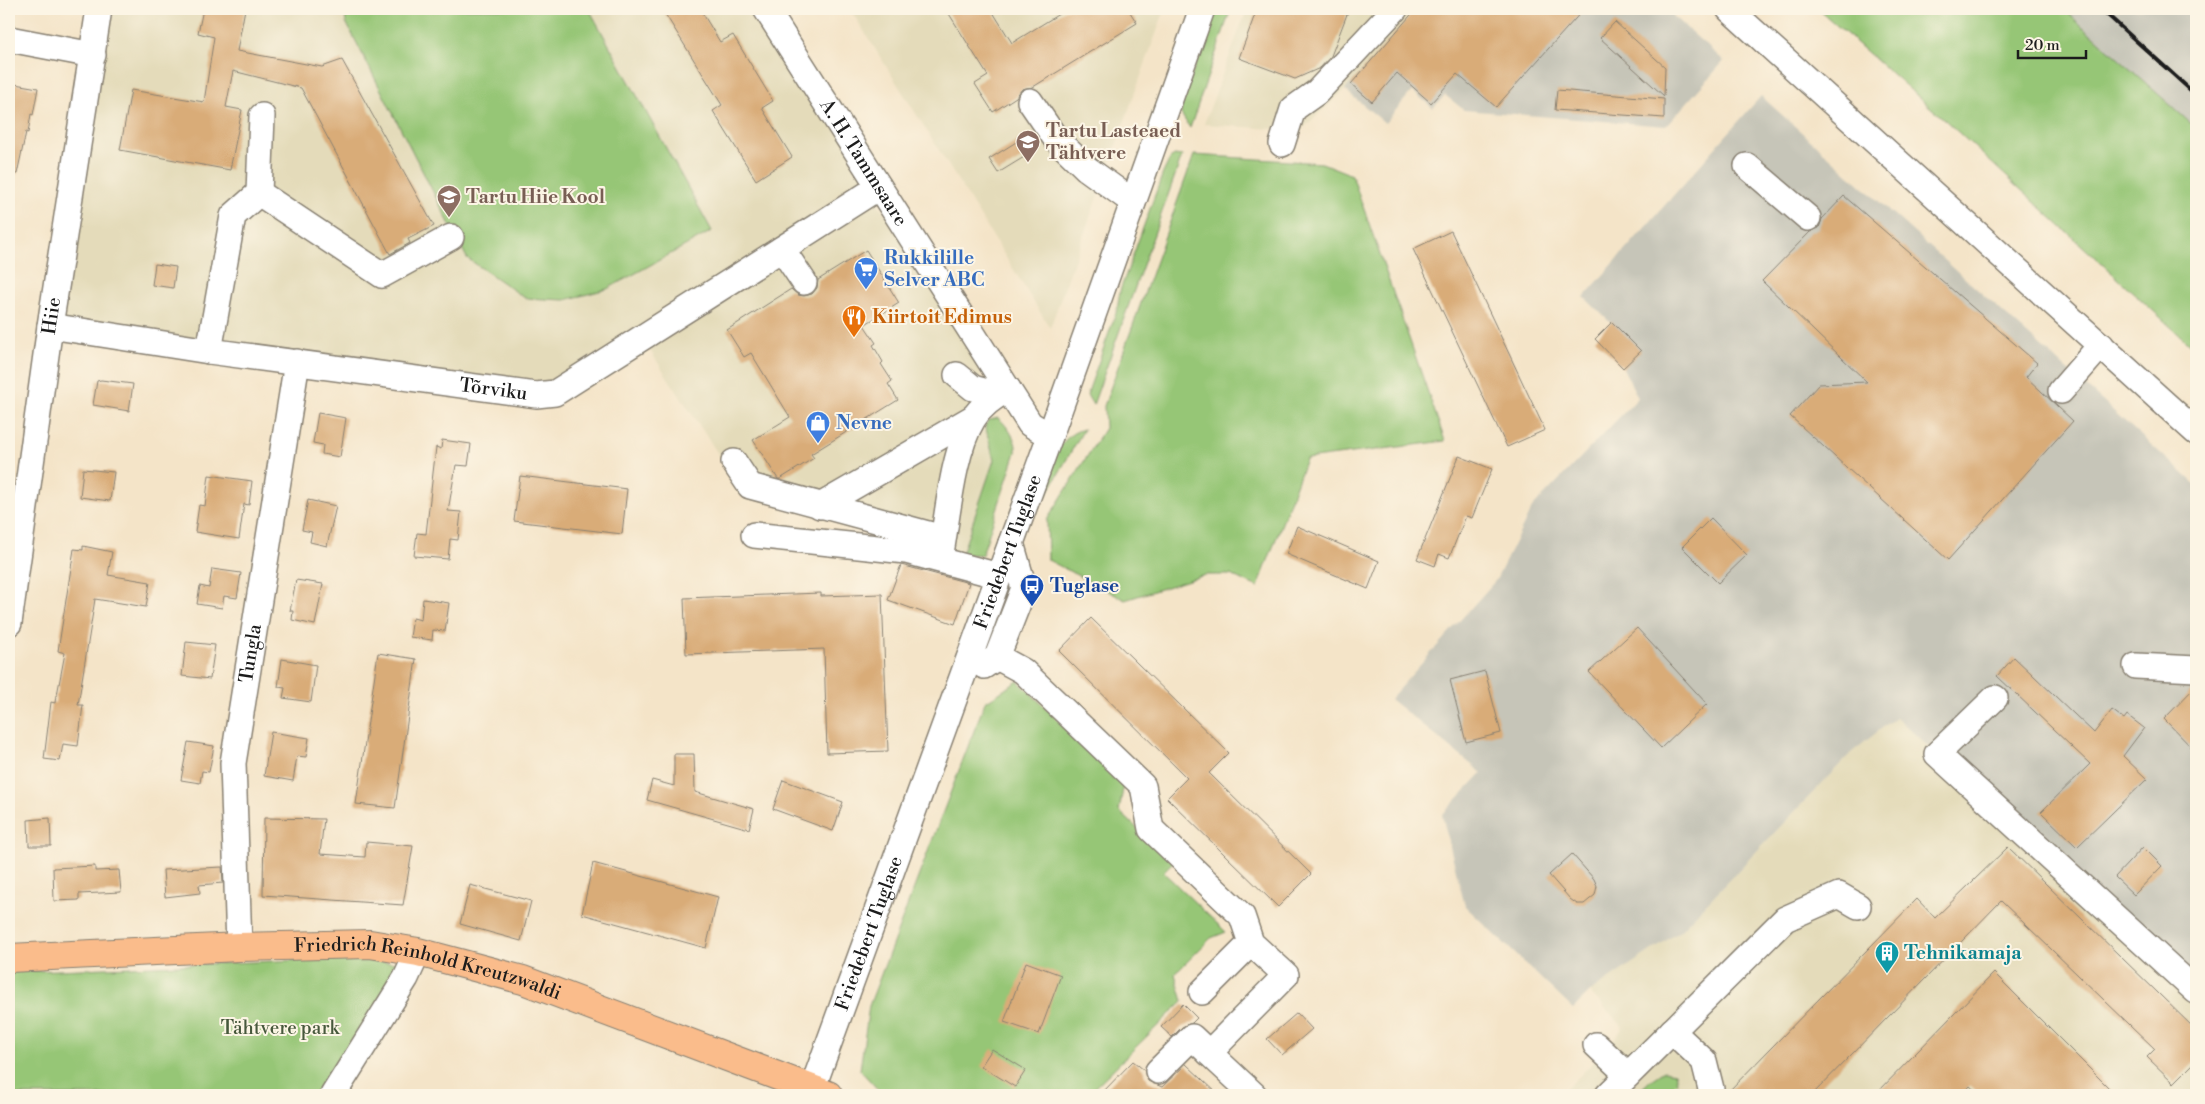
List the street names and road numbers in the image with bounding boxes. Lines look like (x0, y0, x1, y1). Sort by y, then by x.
street label: A. H. Tammsaare (814, 94, 913, 230)
street label: Hiie (37, 296, 66, 336)
street label: Tõrviku (458, 373, 529, 406)
street label: Friedebert Tuglase (969, 471, 1047, 632)
street label: Tungla (234, 622, 267, 685)
street label: Friedebert Tuglase (830, 853, 908, 1014)
street label: Friedrich Reinhold Kreutzwaldi (294, 931, 565, 1005)

